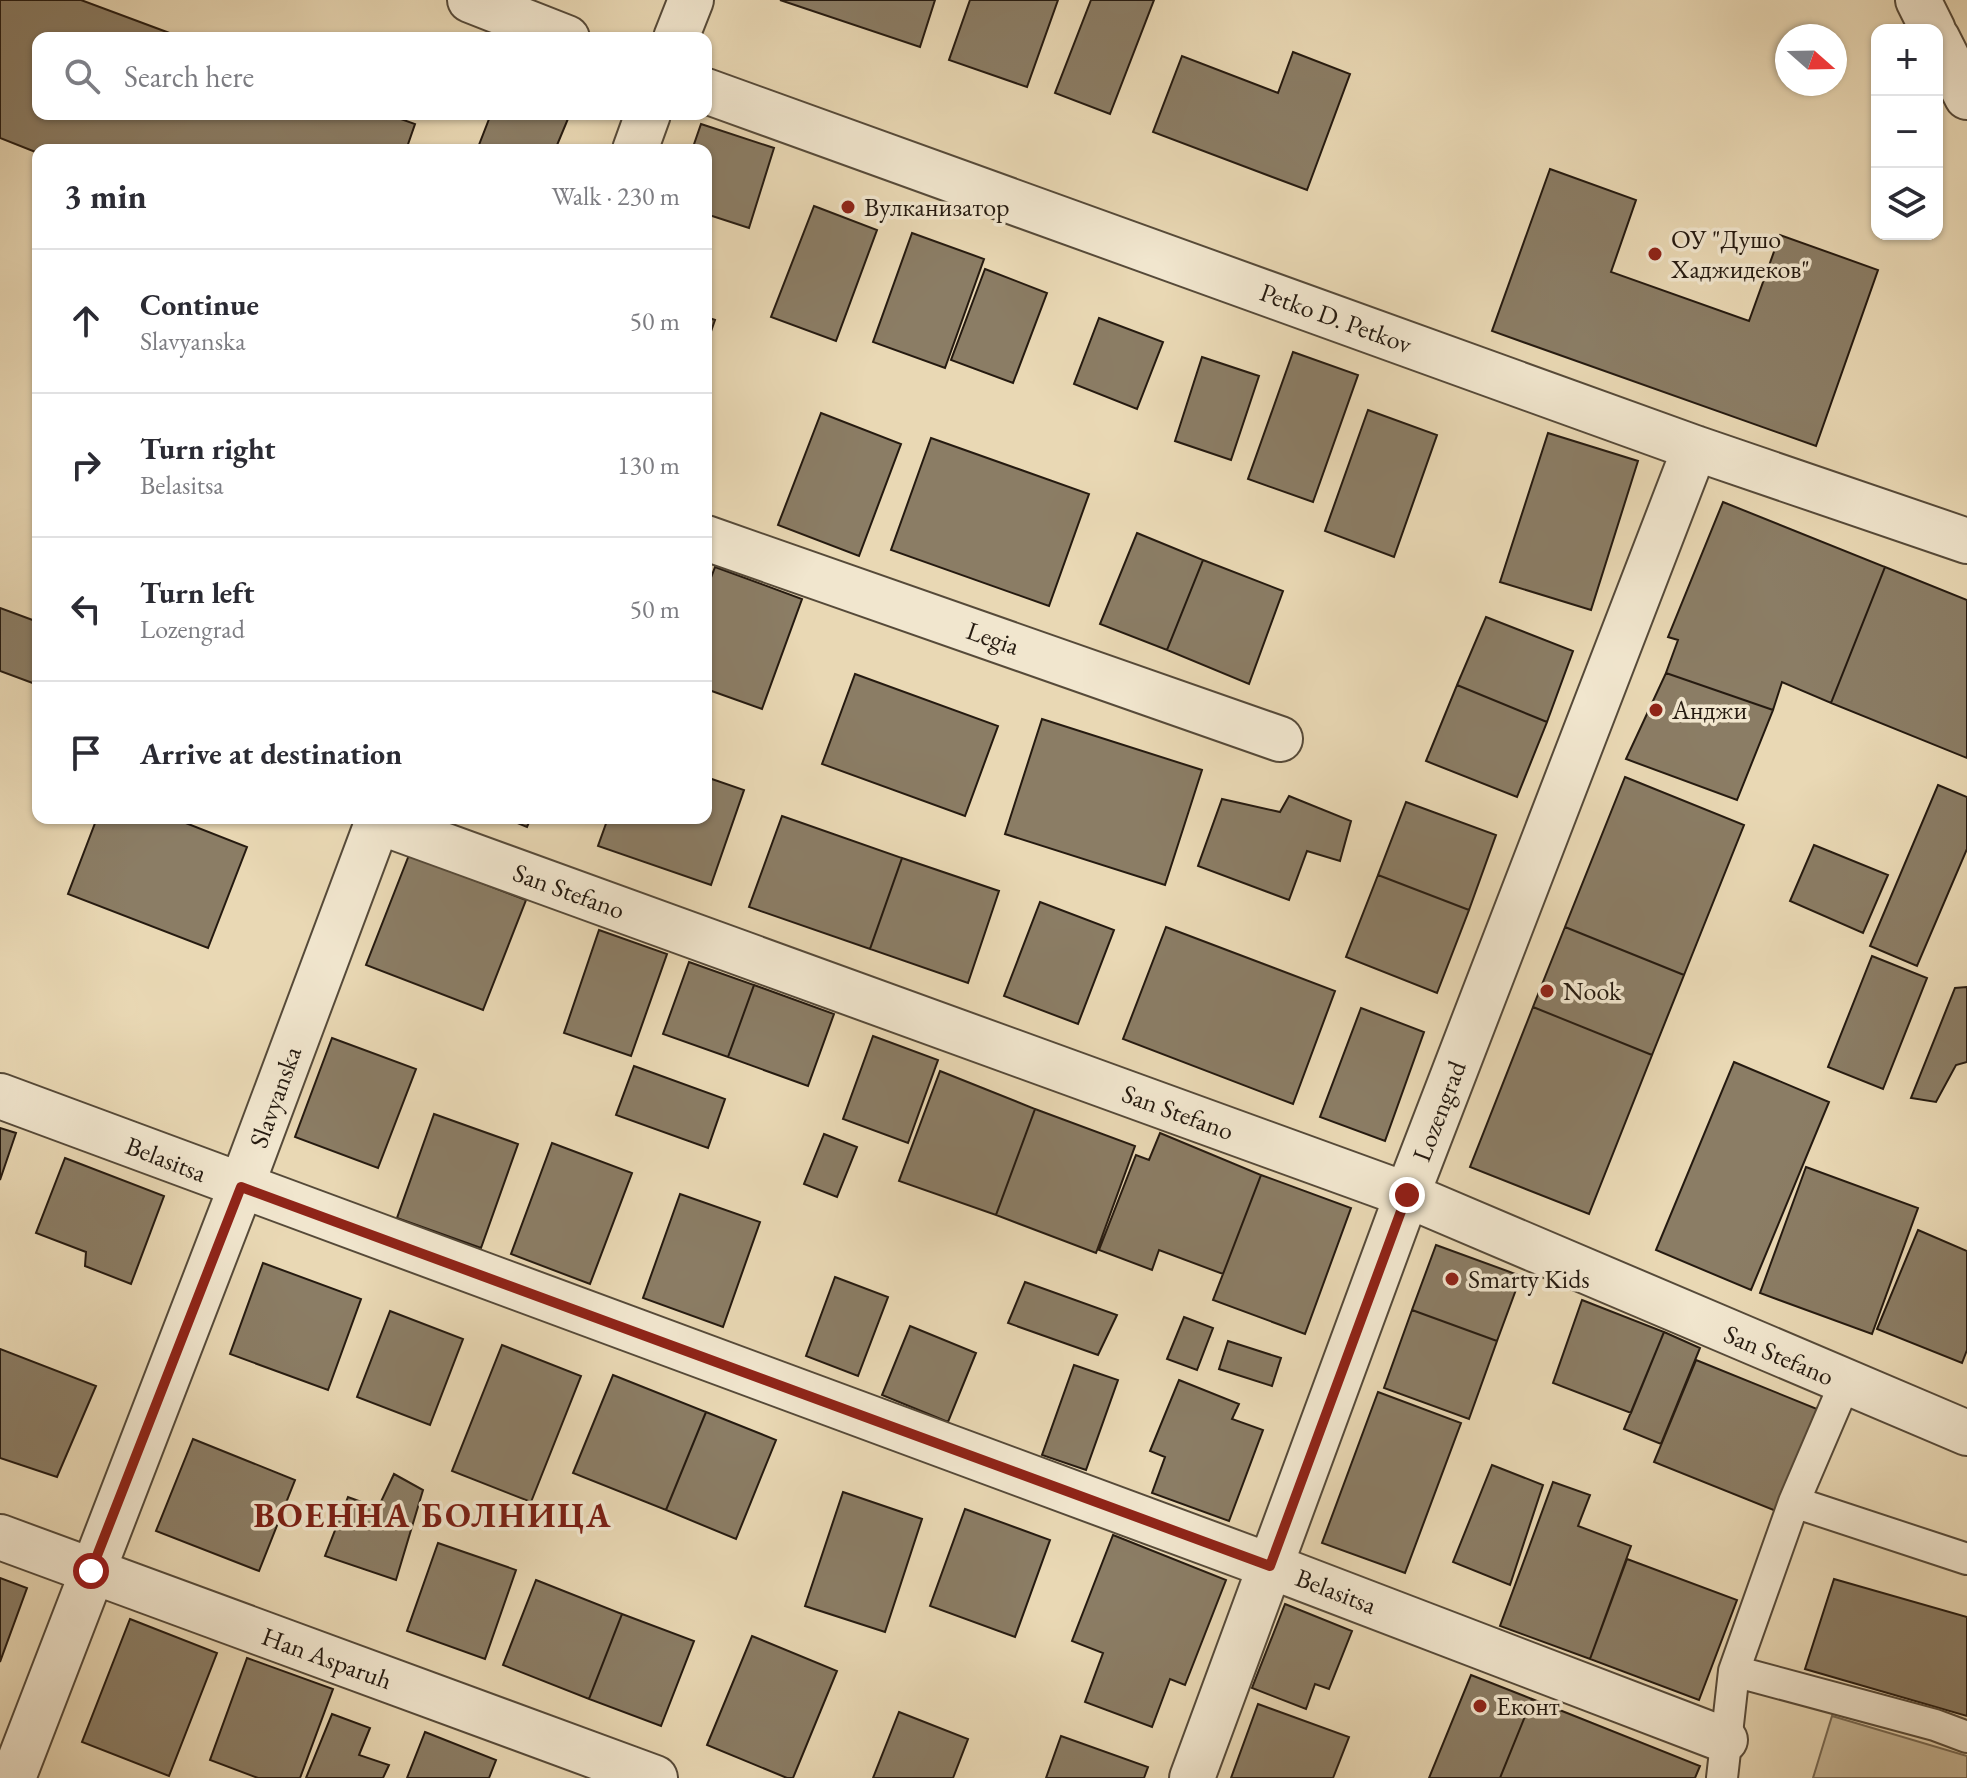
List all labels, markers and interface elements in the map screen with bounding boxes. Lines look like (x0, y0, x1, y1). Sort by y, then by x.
north arrow (1775, 24, 1847, 96)
map controls (1871, 24, 1943, 240)
button: + (1871, 24, 1943, 96)
search box (32, 32, 712, 120)
icon: search (60, 54, 104, 98)
text: Search here (124, 57, 254, 96)
button: − (1871, 96, 1943, 168)
button: layers (1871, 168, 1943, 240)
text: 3 min (64, 174, 147, 218)
text: Walk · 230 m (552, 179, 680, 213)
place label: Вулканизатор (864, 190, 1010, 224)
marker: Вулканизатор (839, 198, 857, 216)
place label: ОУ "Душо Хаджидеков" (1670, 222, 1810, 286)
marker: ОУ "Душо Хаджидеков" (1646, 245, 1664, 263)
street label: Petko D. Petkov (1255, 275, 1417, 361)
text: Continue (140, 285, 259, 324)
icon: ahead (64, 299, 108, 343)
text: 50 m (630, 304, 680, 338)
text: Slavyanska (140, 324, 246, 358)
text: Turn right (140, 429, 276, 468)
icon: right (64, 443, 108, 487)
text: 130 m (617, 448, 680, 482)
text: Belasitsa (140, 468, 224, 502)
text: Turn left (140, 573, 254, 612)
icon: left (64, 587, 108, 631)
text: 50 m (630, 592, 680, 626)
text: Lozengrad (140, 612, 245, 646)
street label: Legia (962, 613, 1024, 663)
place label: Анджи (1671, 693, 1748, 727)
marker: Анджи (1647, 701, 1665, 719)
icon: arrive (64, 731, 108, 775)
text: Arrive at destination (140, 734, 402, 773)
street label: San Stefano (508, 855, 630, 927)
place label: Nook (1563, 974, 1622, 1008)
marker: Nook (1538, 982, 1556, 1000)
street label: Slavyanska (241, 1041, 309, 1152)
street label: Lozengrad (1404, 1055, 1474, 1166)
street label: San Stefano (1117, 1076, 1239, 1148)
street label: Belasitsa (121, 1128, 212, 1190)
route end (1389, 1177, 1425, 1213)
place label: Smarty Kids (1468, 1262, 1590, 1296)
marker: Smarty Kids (1443, 1270, 1461, 1288)
street label: San Stefano (1719, 1317, 1839, 1393)
district label: ВОЕННА БОЛНИЦА (254, 1493, 612, 1537)
route start (73, 1553, 109, 1589)
street label: Belasitsa (1291, 1560, 1382, 1622)
street label: Han Asparuh (257, 1619, 397, 1697)
place label: Еконт (1496, 1689, 1560, 1723)
marker: Еконт (1471, 1697, 1489, 1715)

